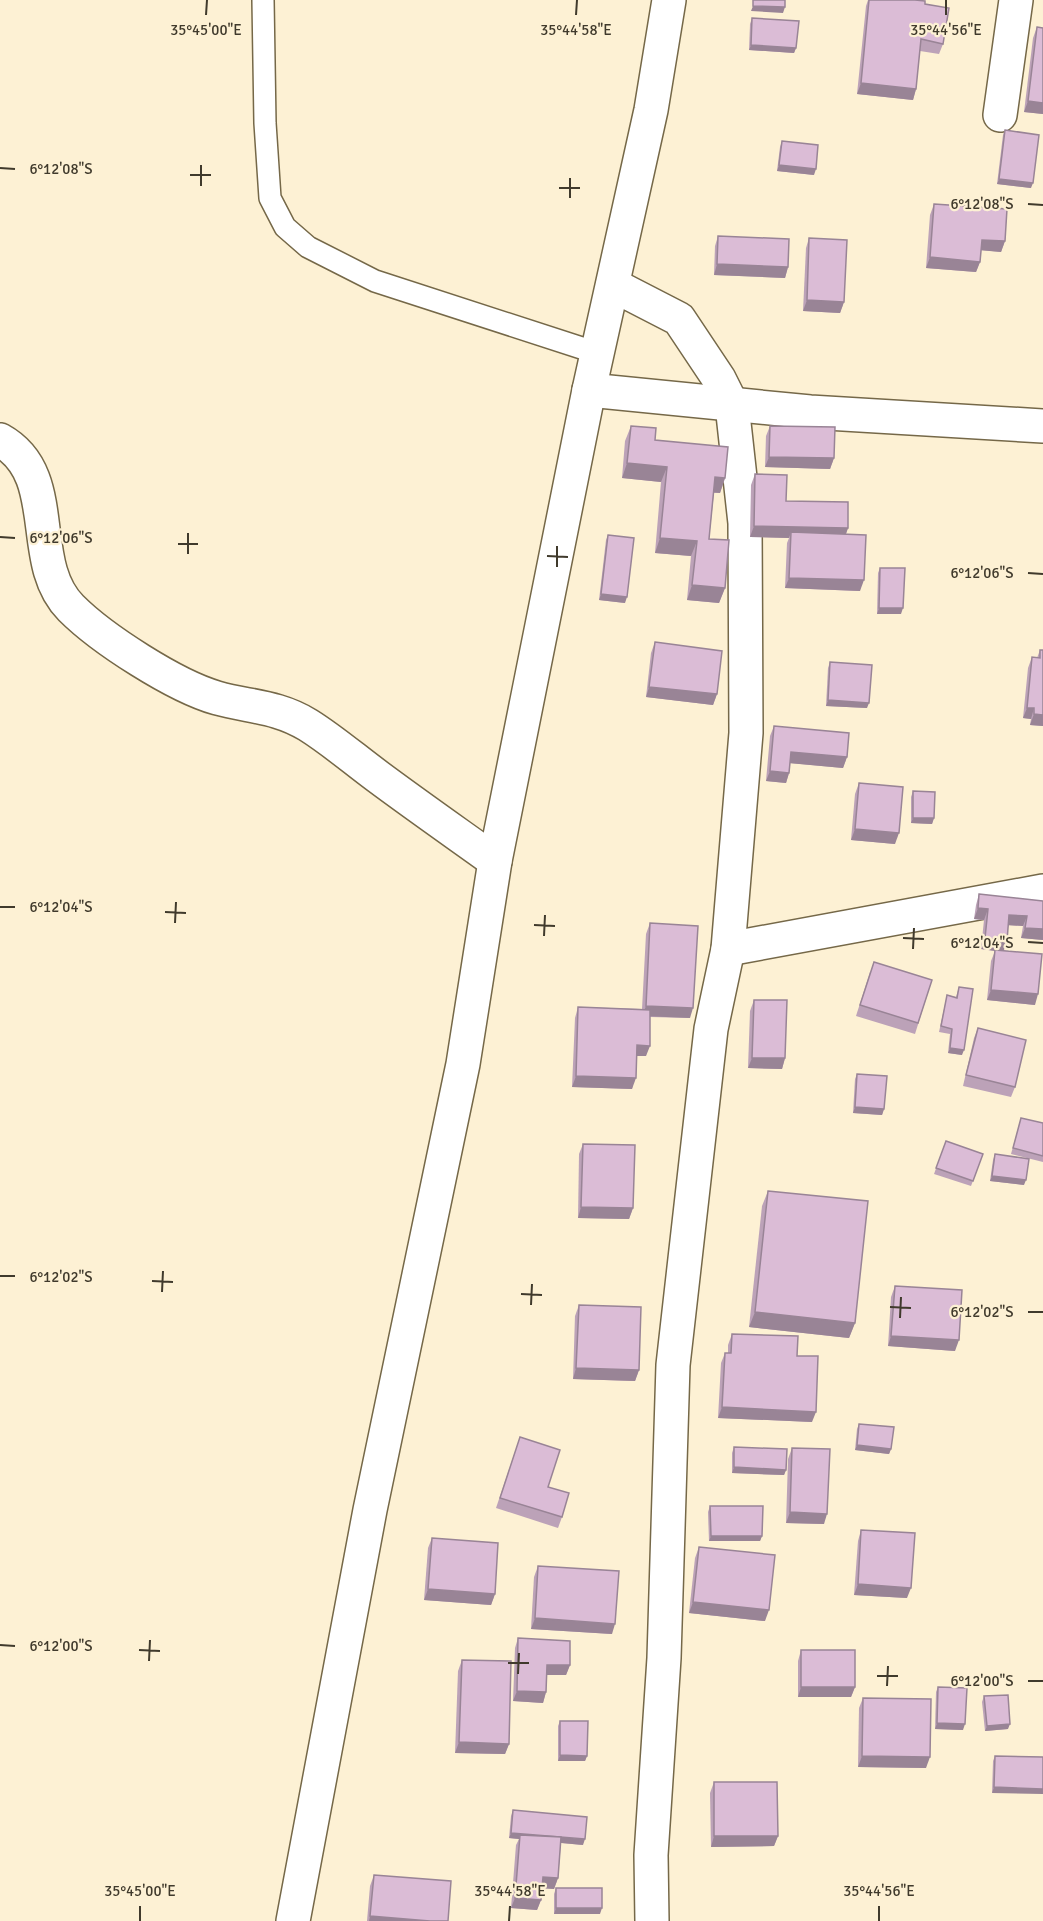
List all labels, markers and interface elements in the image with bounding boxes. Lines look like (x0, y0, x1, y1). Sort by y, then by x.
text: 35°45'00"E (170, 21, 242, 39)
text: 35°44'58"E (540, 21, 612, 39)
text: 35°44'56"E (910, 21, 982, 39)
text: 6°12'08"S (29, 160, 93, 178)
text: 6°12'08"S (950, 195, 1014, 213)
text: 6°12'06"S (29, 529, 93, 547)
text: 6°12'06"S (950, 564, 1014, 582)
text: 6°12'04"S (29, 898, 93, 916)
text: 6°12'04"S (950, 934, 1014, 952)
text: 6°12'02"S (29, 1268, 93, 1286)
text: 6°12'02"S (950, 1303, 1014, 1321)
text: 6°12'00"S (29, 1637, 93, 1655)
text: 6°12'00"S (950, 1672, 1014, 1690)
text: 35°45'00"E (104, 1882, 176, 1900)
text: 35°44'58"E (474, 1882, 546, 1900)
text: 35°44'56"E (843, 1882, 915, 1900)

